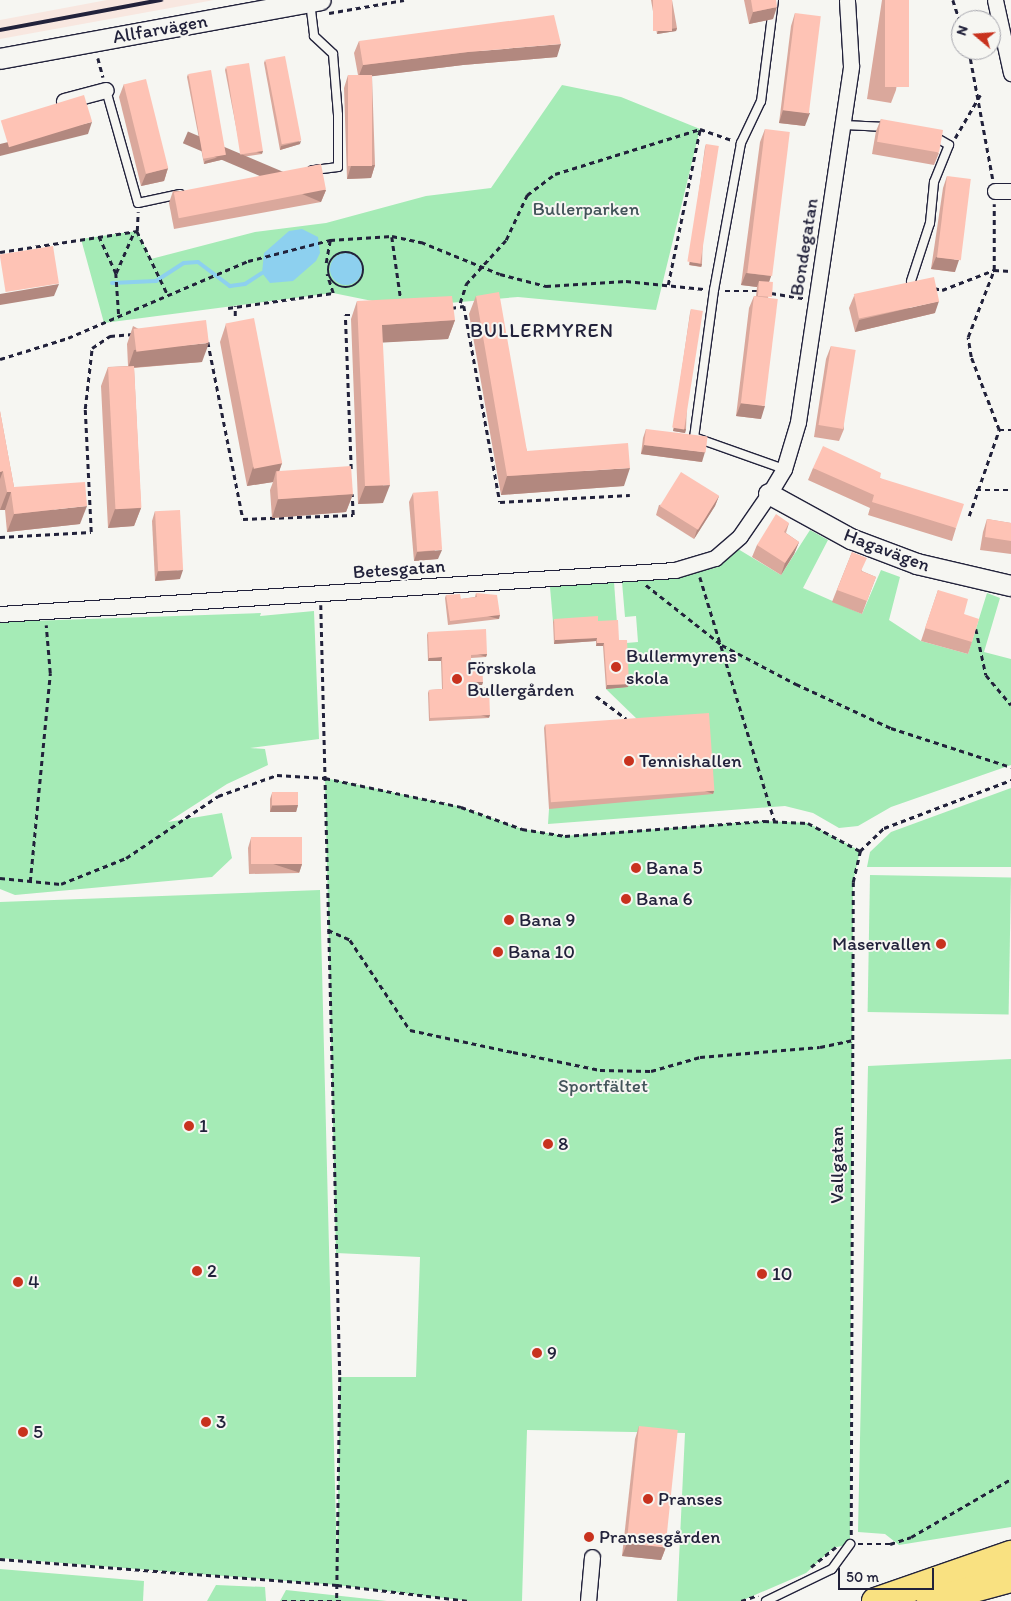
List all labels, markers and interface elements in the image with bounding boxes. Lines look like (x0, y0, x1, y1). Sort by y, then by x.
street label: Allfarvägen (111, 9, 209, 49)
north arrow (951, 10, 1001, 60)
text: N (953, 23, 972, 38)
street label: Bondegatan (785, 196, 823, 298)
park label: Bullerparken (533, 198, 639, 220)
district label: BULLERMYREN (468, 318, 616, 342)
street label: Hagavägen (841, 523, 933, 577)
street label: Betesgatan (352, 554, 446, 584)
place label: Bullermyrens skola (626, 645, 737, 689)
place label: Förskola Bullergården (467, 657, 574, 701)
marker: Bullermyrens skola (610, 661, 622, 673)
marker: Förskola Bullergården (451, 673, 463, 685)
place label: Tennishallen (639, 750, 742, 772)
marker: Tennishallen (623, 755, 635, 767)
place label: Bana 5 (646, 857, 703, 879)
marker: Bana 5 (630, 862, 642, 874)
place label: Bana 6 (636, 888, 693, 910)
marker: Bana 6 (620, 893, 632, 905)
place label: Bana 9 (519, 909, 575, 931)
marker: Bana 9 (503, 914, 515, 926)
place label: Maservallen (832, 933, 931, 955)
marker: Maservallen (935, 938, 947, 950)
place label: Bana 10 (508, 941, 575, 963)
marker: Bana 10 (492, 946, 504, 958)
park label: Sportfältet (558, 1075, 648, 1097)
place label: 1 (199, 1115, 208, 1137)
marker: 1 (183, 1120, 195, 1132)
street label: Vallgatan (826, 1126, 848, 1204)
place label: 8 (558, 1133, 568, 1155)
marker: 8 (542, 1138, 554, 1150)
place label: 2 (207, 1260, 217, 1282)
place label: 10 (772, 1263, 793, 1285)
marker: 2 (191, 1265, 203, 1277)
marker: 10 (756, 1268, 768, 1280)
place label: 4 (28, 1271, 39, 1293)
marker: 4 (12, 1276, 24, 1288)
place label: 9 (547, 1342, 557, 1364)
marker: 9 (531, 1347, 543, 1359)
place label: 3 (216, 1411, 226, 1433)
marker: 3 (200, 1416, 212, 1428)
place label: 5 (33, 1421, 43, 1443)
marker: 5 (17, 1426, 29, 1438)
place label: Pranses (658, 1488, 722, 1510)
marker: Pranses (642, 1493, 654, 1505)
place label: Pransesgården (599, 1526, 720, 1548)
marker: Pransesgården (583, 1531, 595, 1543)
scale bar (841, 1558, 937, 1590)
text: 50 m (846, 1568, 879, 1586)

